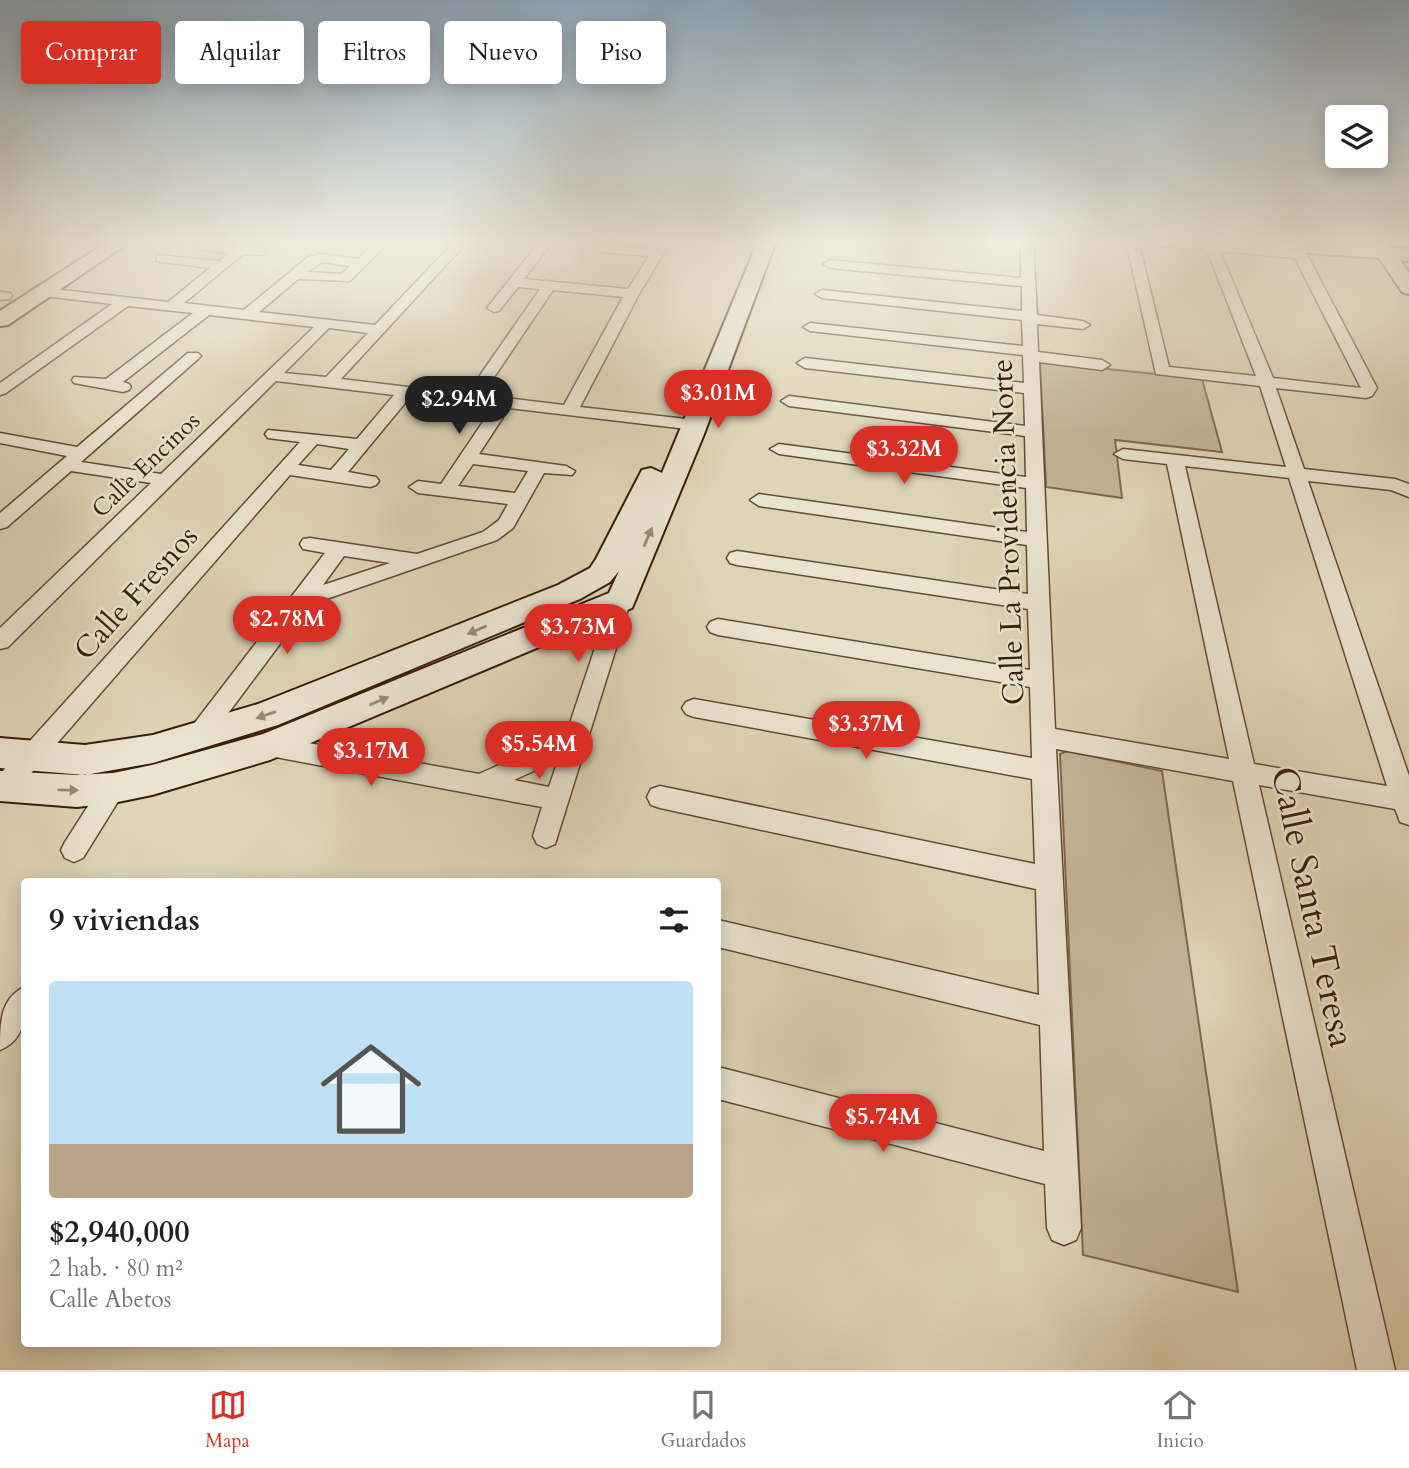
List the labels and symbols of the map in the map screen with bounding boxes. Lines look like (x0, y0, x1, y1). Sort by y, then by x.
street label: Calle La Providencia Norte (981, 358, 1035, 706)
pin: $3.01M (661, 370, 775, 430)
pin: $2.94M (402, 376, 516, 436)
street label: Calle Encinos (85, 405, 207, 525)
pin: $3.32M (847, 426, 961, 486)
street label: Calle Fresnos (65, 517, 207, 669)
one-way arrow (642, 526, 653, 547)
pin: $2.78M (230, 596, 344, 656)
pin: $3.73M (521, 604, 635, 664)
one-way arrow (467, 625, 488, 636)
one-way arrow (368, 695, 389, 706)
pin: $3.37M (809, 702, 923, 761)
one-way arrow (256, 710, 277, 721)
pin: $5.54M (482, 722, 596, 781)
pin: $3.17M (314, 728, 428, 788)
street label: Calle Santa Teresa (1259, 762, 1367, 1052)
one-way arrow (57, 785, 79, 796)
pin: $5.74M (826, 1094, 940, 1154)

